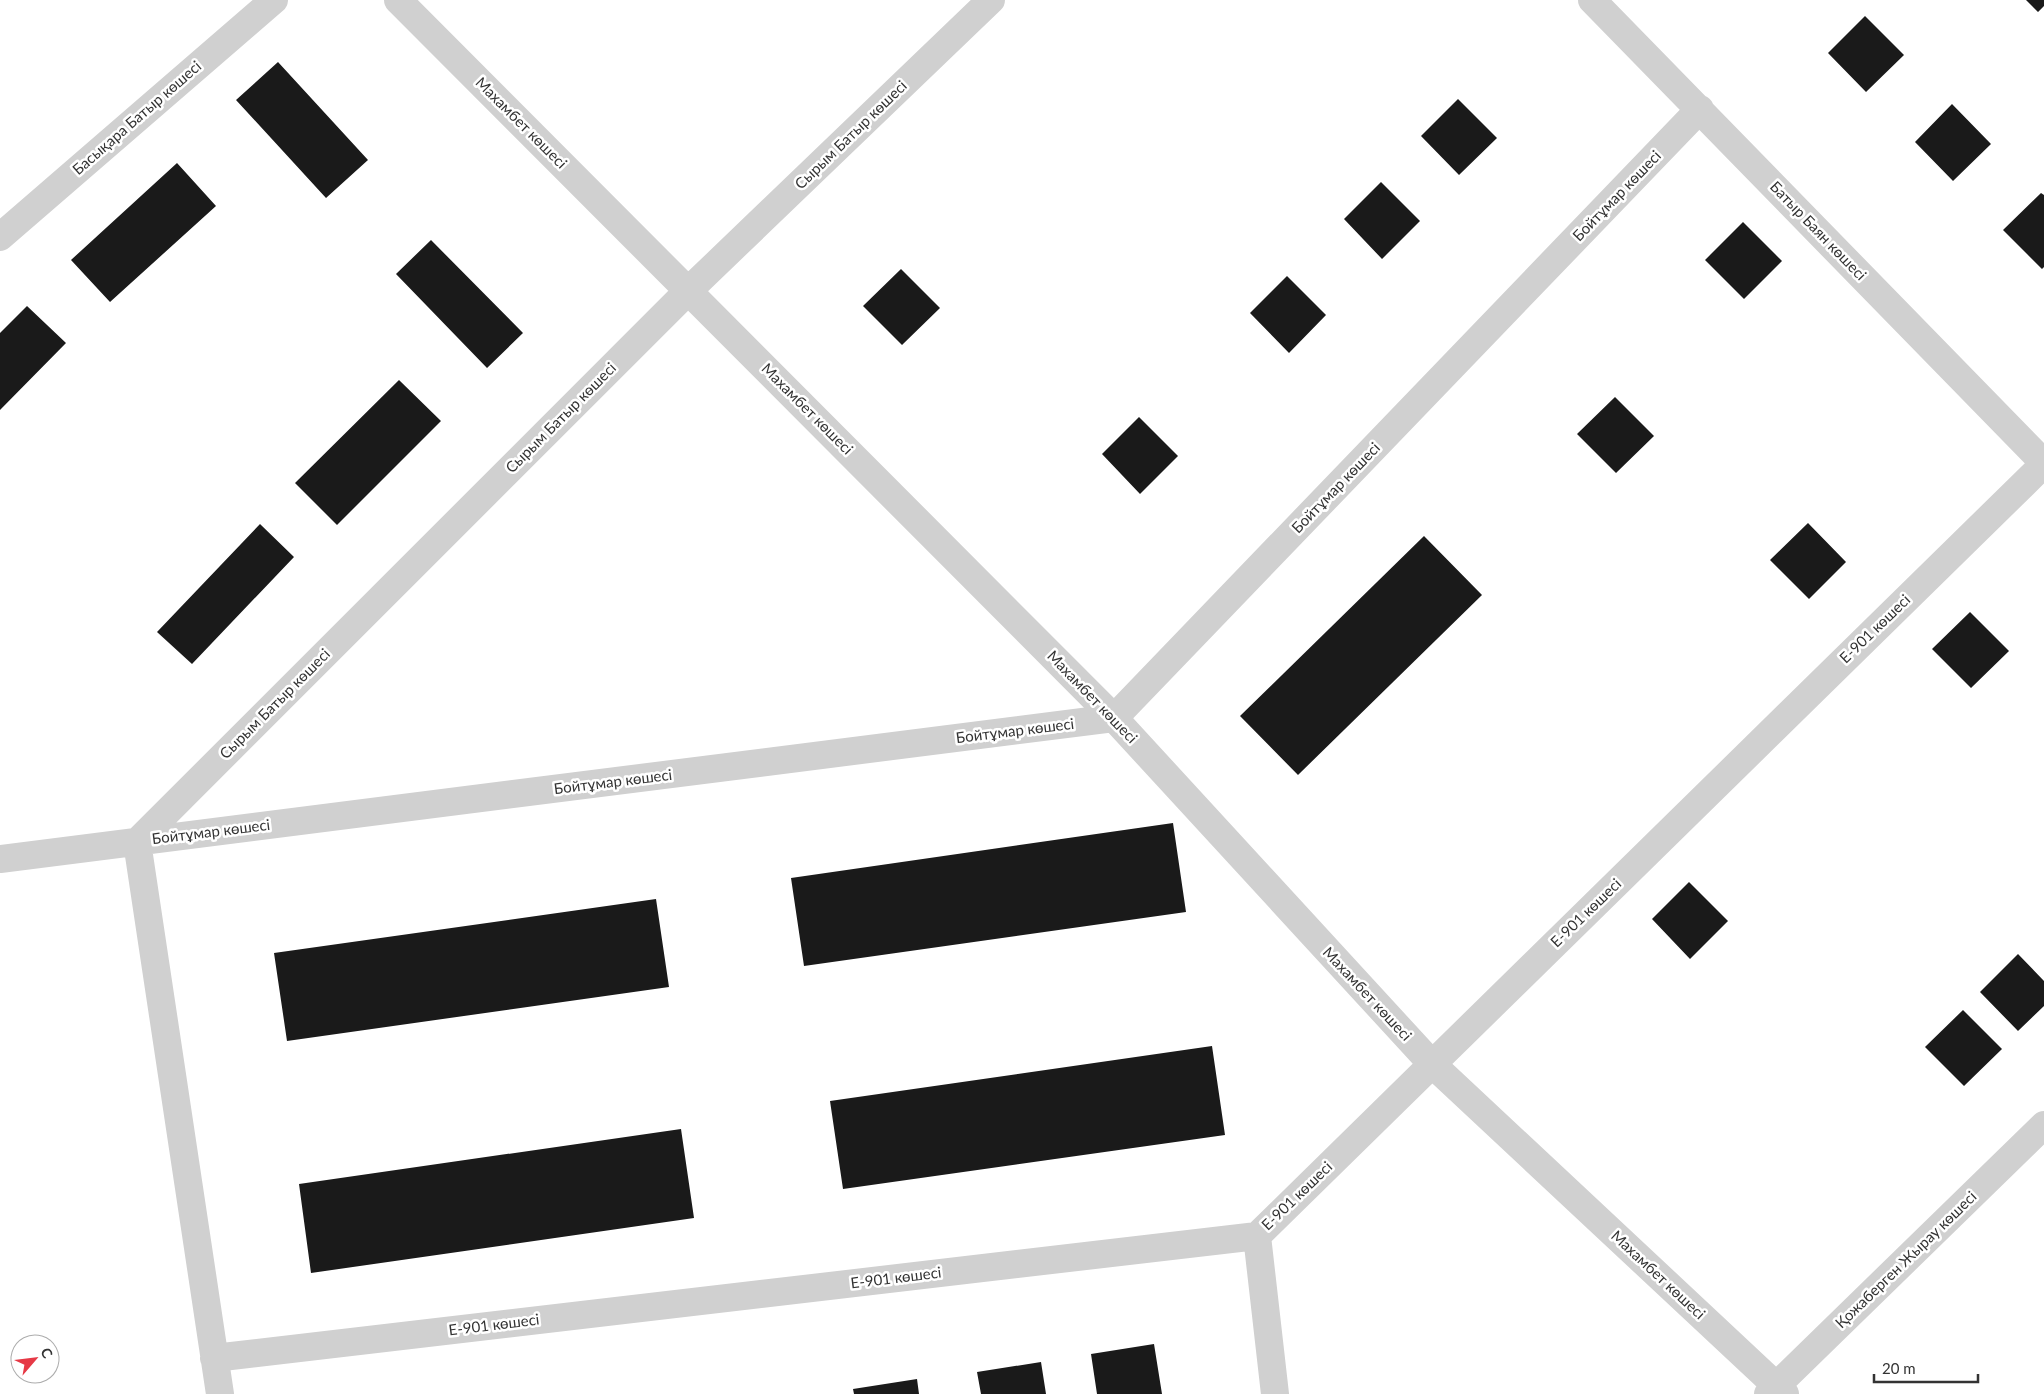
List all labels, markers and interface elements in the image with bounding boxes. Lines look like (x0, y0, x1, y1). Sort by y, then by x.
street label: Басықара Батыр көшесі (68, 56, 204, 178)
street label: Махамбет көшесі (472, 73, 571, 172)
street label: Сырым Батыр көшесі (791, 76, 910, 192)
street label: Бойтұмар көшесі (1568, 146, 1664, 244)
street label: Батыр Баян көшесі (1767, 177, 1871, 284)
street label: Сырым Батыр көшесі (501, 358, 619, 476)
street label: Махамбет көшесі (758, 359, 857, 458)
street label: Бойтұмар көшесі (1287, 438, 1383, 536)
street label: Е-901 көшесі (1835, 590, 1913, 666)
street label: Сырым Батыр көшесі (215, 644, 333, 762)
street label: Махамбет көшесі (1044, 646, 1141, 746)
street label: Бойтұмар көшесі (955, 714, 1075, 746)
street label: Бойтұмар көшесі (553, 765, 673, 797)
street label: Бойтұмар көшесі (151, 815, 271, 847)
street label: Е-901 көшесі (1546, 874, 1624, 950)
street label: Махамбет көшесі (1320, 943, 1416, 1044)
street label: Е-901 көшесі (1257, 1157, 1335, 1233)
street label: Қожаберген Жырау көшесі (1831, 1187, 1980, 1331)
street label: Махамбет көшесі (1608, 1226, 1709, 1322)
street label: Е-901 көшесі (850, 1263, 942, 1291)
street label: Е-901 көшесі (448, 1310, 540, 1338)
north arrow (10, 1334, 60, 1384)
text: С (37, 1345, 57, 1361)
scale bar (1874, 1352, 1978, 1384)
text: 20 m (1882, 1359, 1916, 1377)

